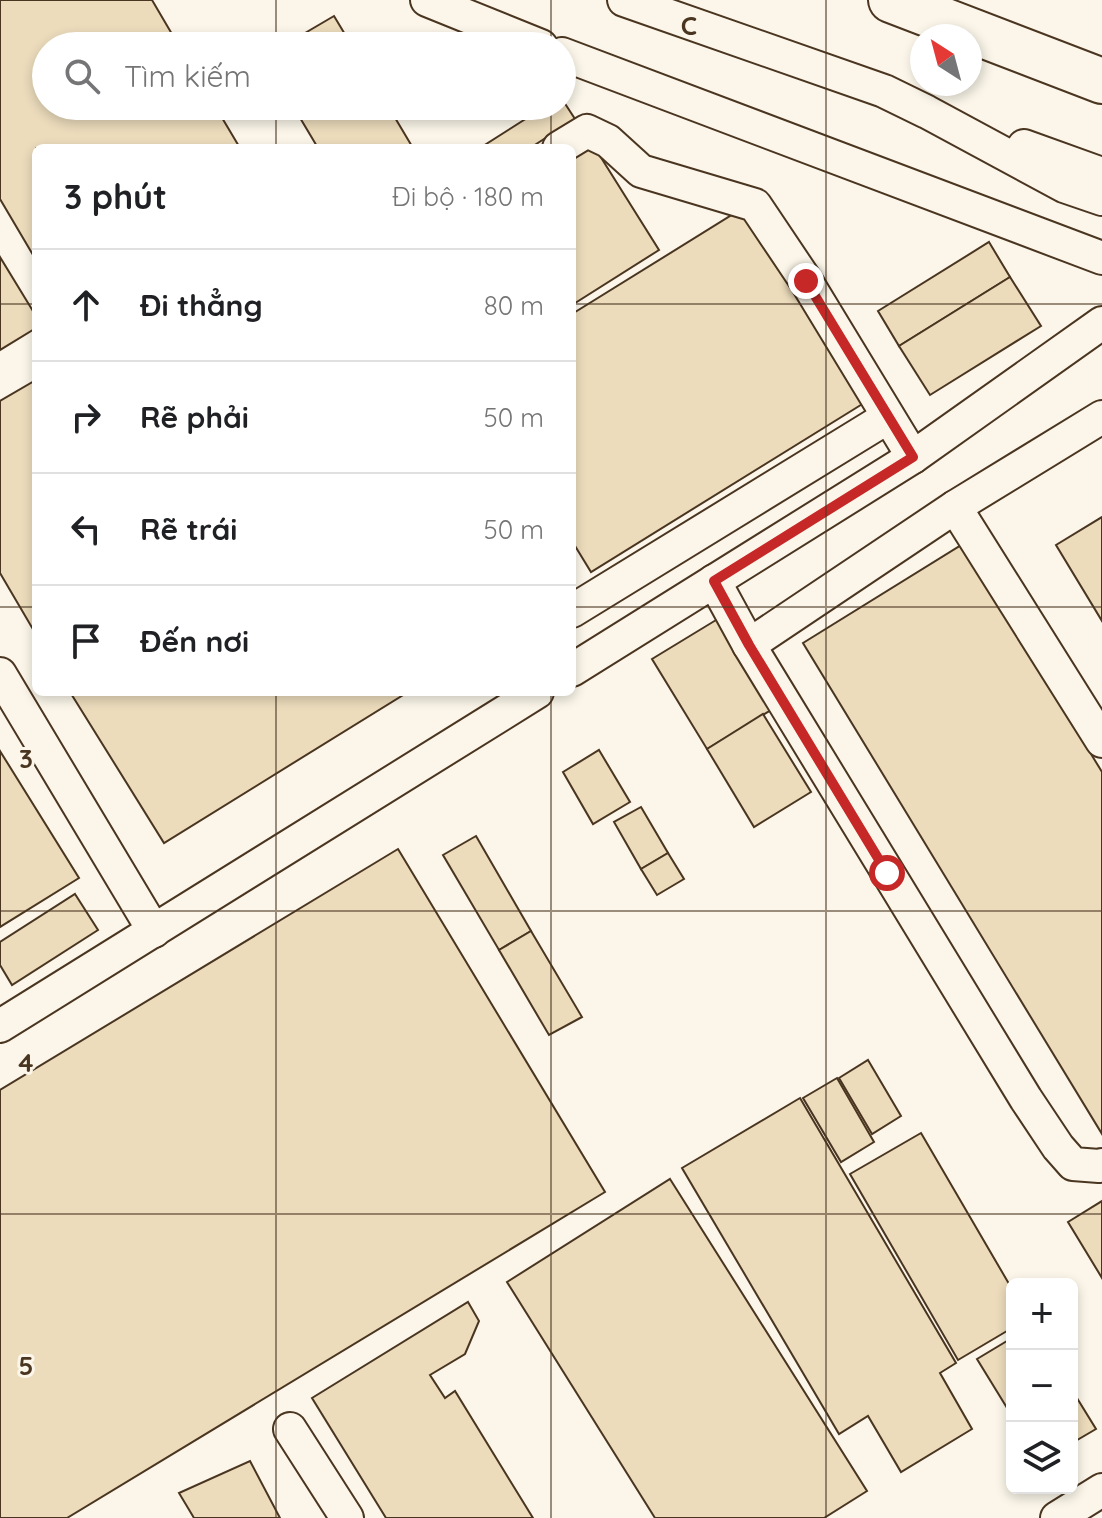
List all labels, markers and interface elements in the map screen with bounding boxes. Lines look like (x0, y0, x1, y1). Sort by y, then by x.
text: C (681, 9, 697, 42)
north arrow (910, 24, 982, 96)
search box (32, 32, 576, 120)
icon: search (60, 54, 104, 98)
text: Tìm kiếm (124, 57, 251, 95)
text: 3 phút (64, 175, 167, 218)
text: Đi bộ · 180 m (392, 180, 544, 213)
route end (788, 263, 824, 299)
icon: ahead (64, 283, 108, 327)
text: Đi thẳng (140, 286, 263, 324)
text: 80 m (484, 289, 544, 322)
icon: right (64, 395, 108, 439)
text: Rẽ phải (140, 398, 249, 436)
text: 50 m (484, 401, 544, 434)
icon: left (64, 507, 108, 551)
text: Rẽ trái (140, 510, 237, 548)
text: 50 m (484, 513, 544, 546)
icon: arrive (64, 619, 108, 663)
text: Đến nơi (140, 622, 249, 660)
text: 3 (19, 742, 33, 775)
route start (869, 855, 905, 891)
text: 4 (18, 1046, 34, 1079)
map controls (1006, 1278, 1078, 1494)
button: + (1006, 1278, 1078, 1350)
text: 5 (19, 1349, 33, 1382)
button: − (1006, 1350, 1078, 1422)
button: layers (1006, 1422, 1078, 1494)

